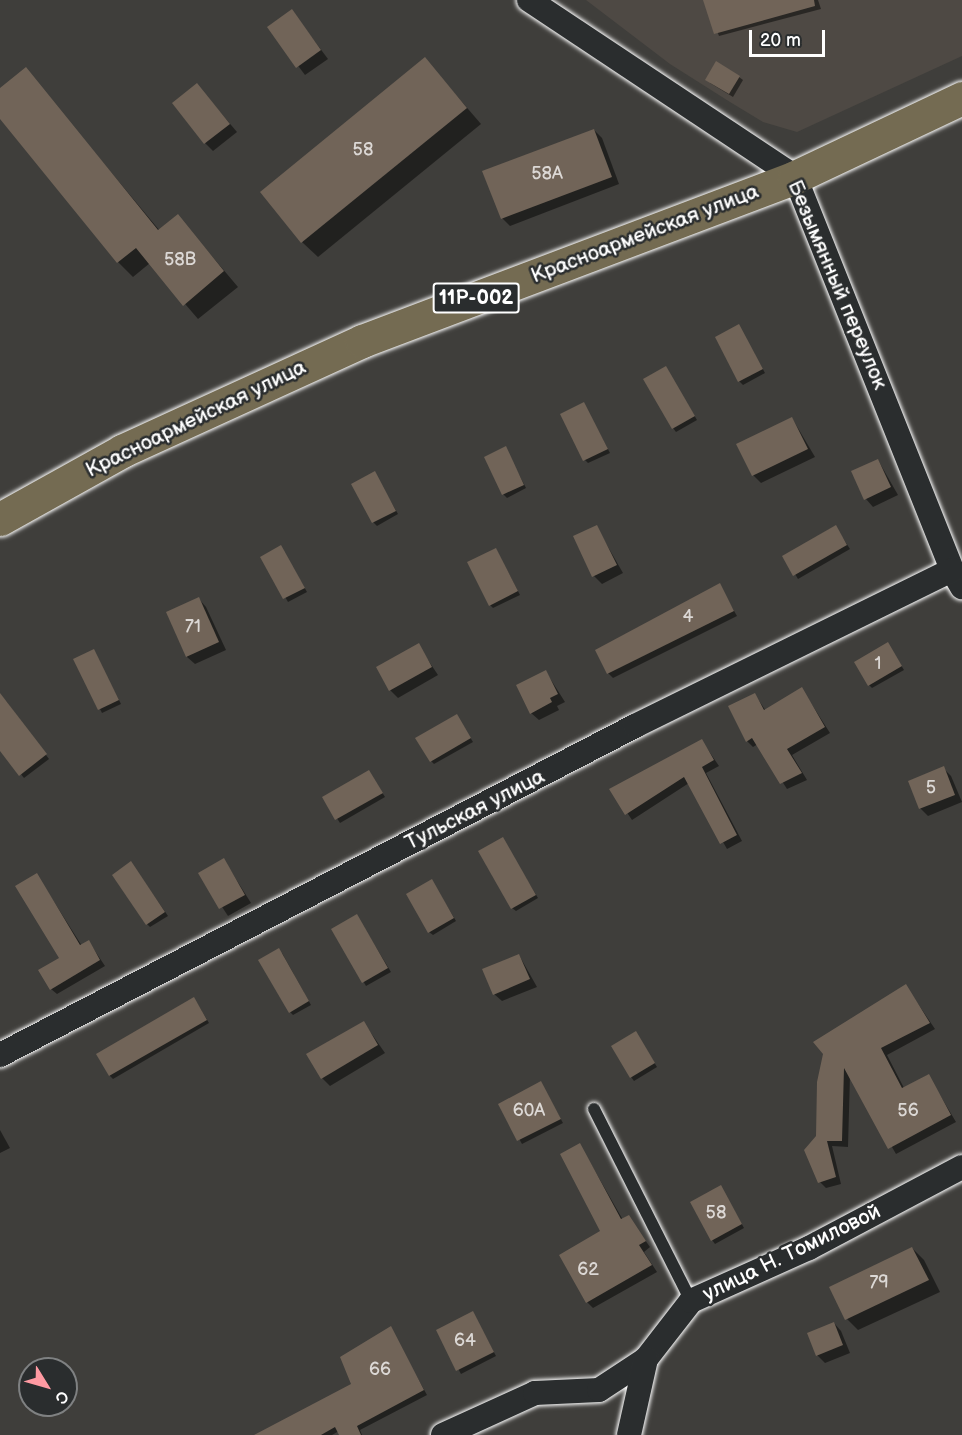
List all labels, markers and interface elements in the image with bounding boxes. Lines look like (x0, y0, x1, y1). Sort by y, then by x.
scale bar (752, 18, 828, 56)
text: 20 m (760, 30, 801, 51)
house number: 58 (353, 139, 373, 161)
house number: 58А (531, 163, 563, 185)
street label: Безымянный переулок (782, 177, 892, 393)
street label: Красноармейская улица (528, 179, 762, 289)
house number: 58В (164, 249, 196, 271)
road number: 11Р-002 (432, 281, 520, 315)
street label: Красноармейская улица (82, 355, 310, 483)
house number: 4 (683, 606, 693, 628)
house number: 71 (185, 616, 201, 638)
house number: 1 (875, 653, 881, 675)
street label: Тульская улица (401, 764, 549, 856)
house number: 5 (926, 777, 936, 799)
house number: 60А (513, 1100, 545, 1122)
house number: 56 (897, 1100, 919, 1122)
street label: улица Н. Томиловой (699, 1199, 885, 1307)
house number: 58 (706, 1202, 726, 1224)
house number: 62 (577, 1259, 599, 1281)
house number: 79 (869, 1272, 889, 1294)
house number: 64 (454, 1330, 476, 1352)
north arrow (18, 1357, 78, 1417)
house number: 66 (369, 1359, 391, 1381)
text: С (50, 1387, 72, 1407)

